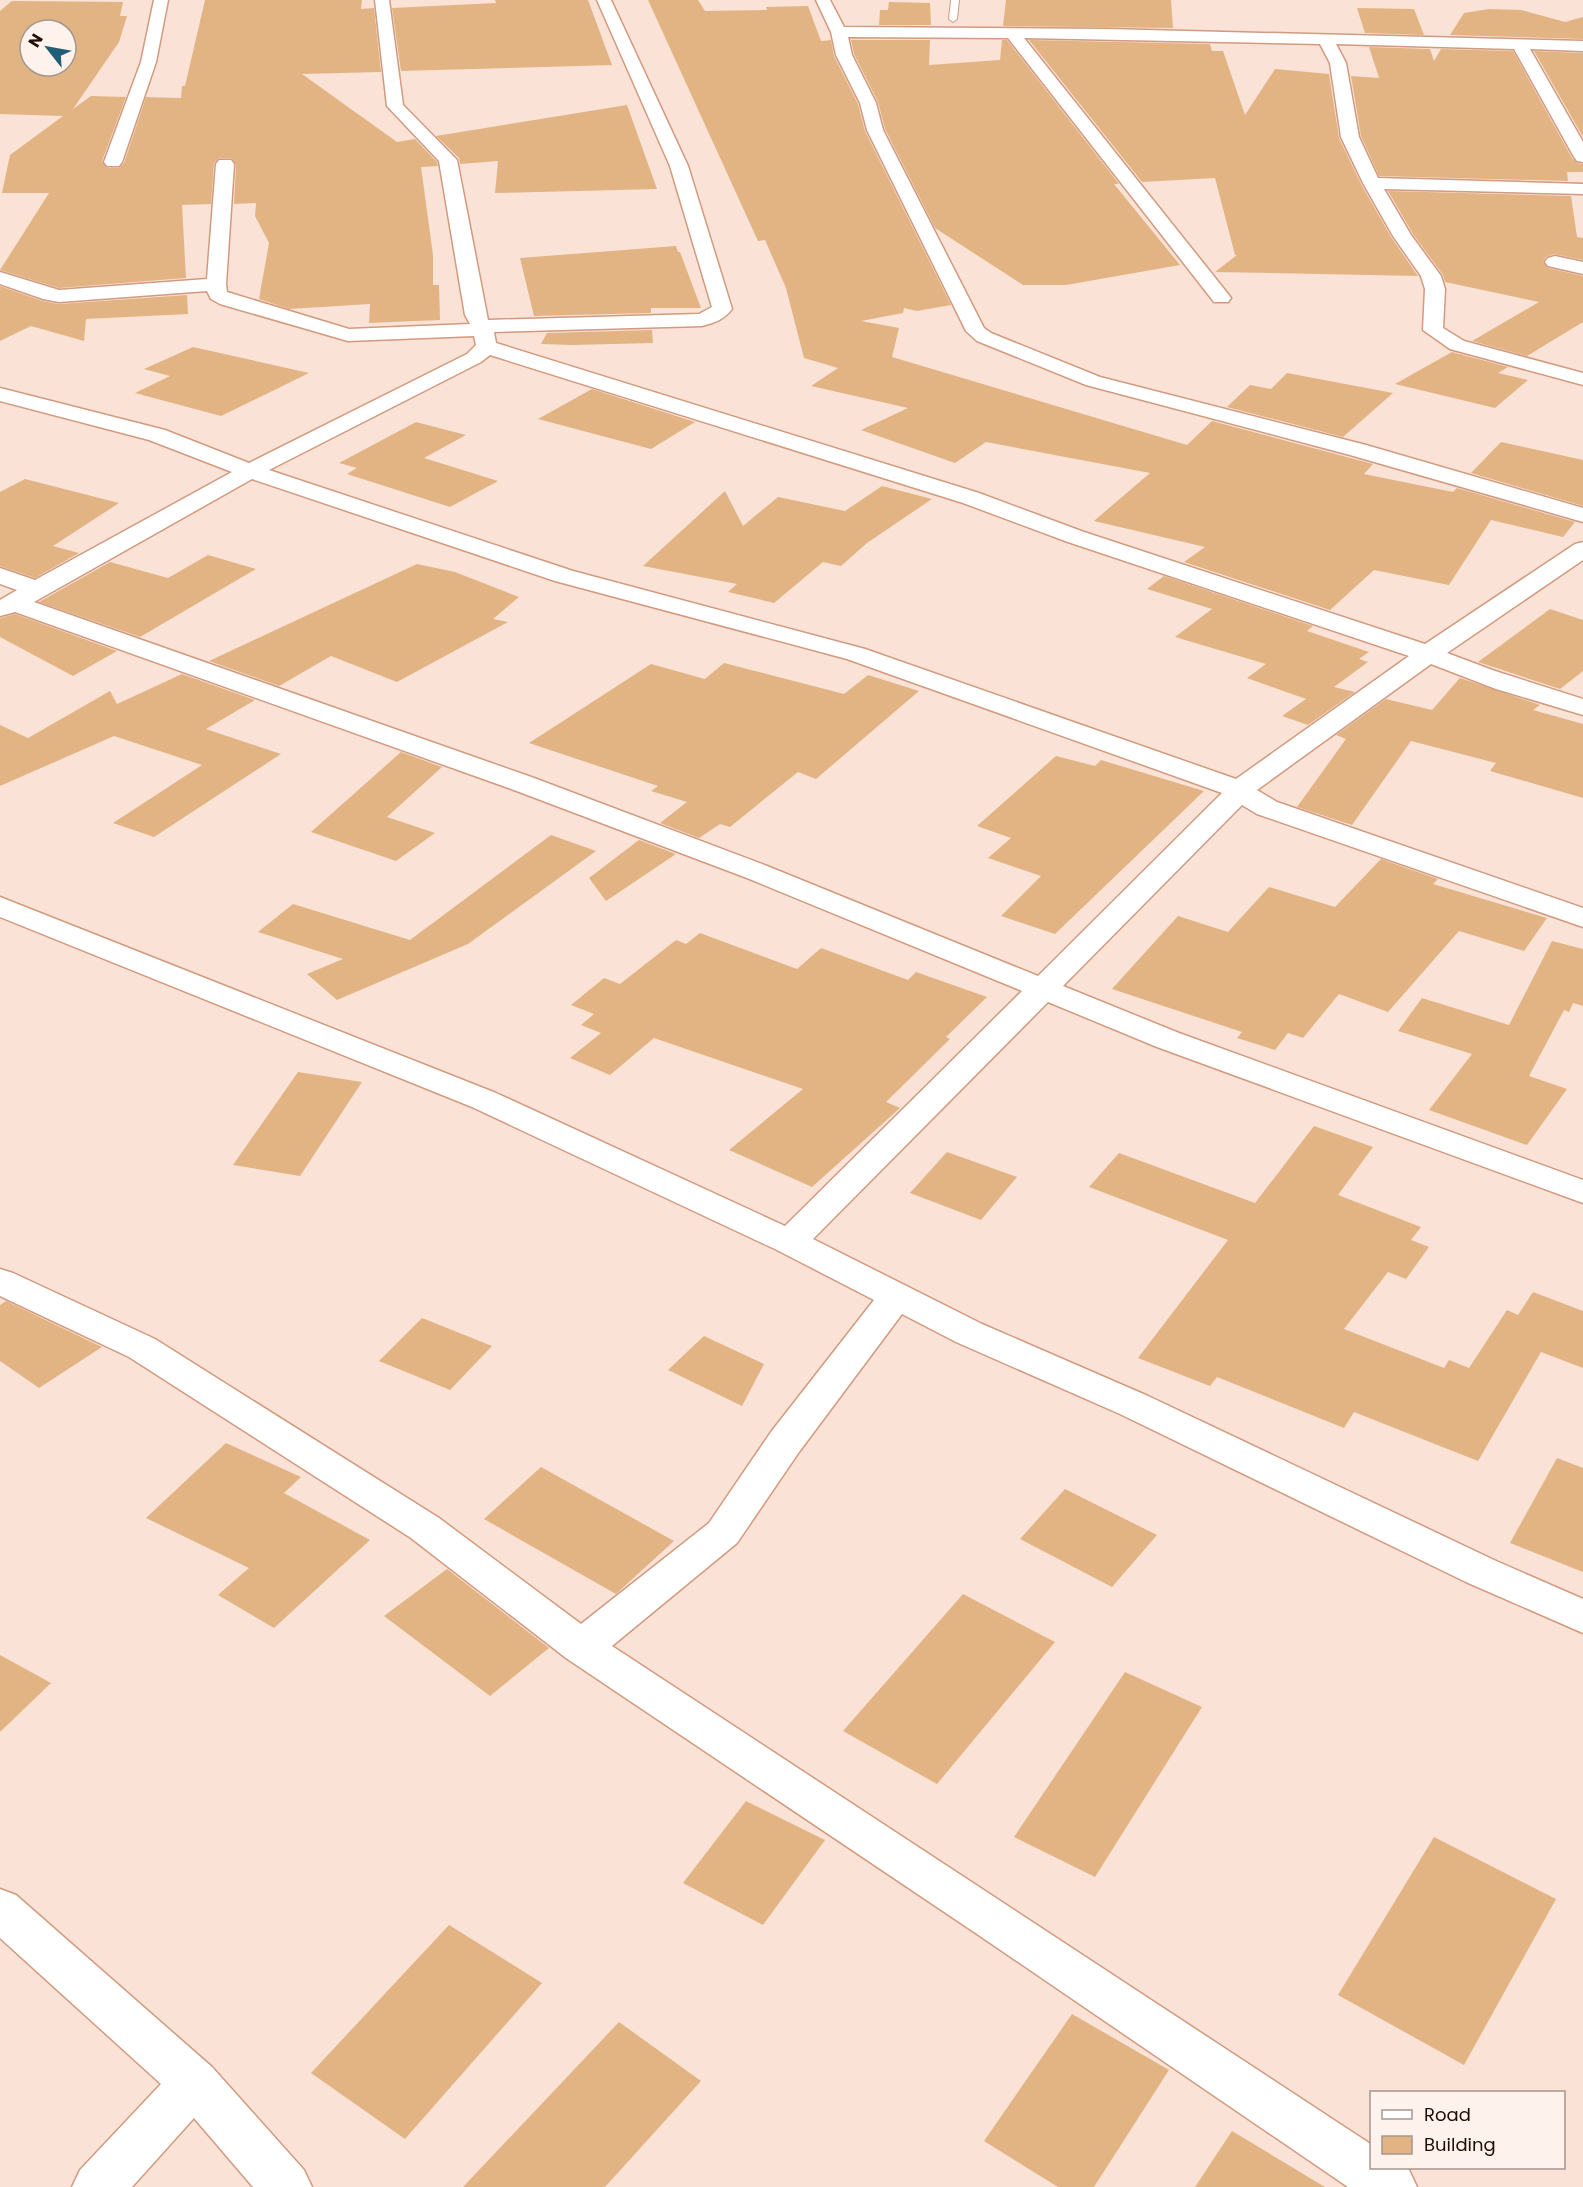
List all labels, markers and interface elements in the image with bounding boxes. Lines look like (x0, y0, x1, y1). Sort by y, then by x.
north arrow (18, 18, 78, 78)
text: N (23, 29, 49, 52)
legend (1370, 2091, 1565, 2169)
text: Road (1424, 2102, 1471, 2127)
text: Building (1424, 2132, 1496, 2157)

